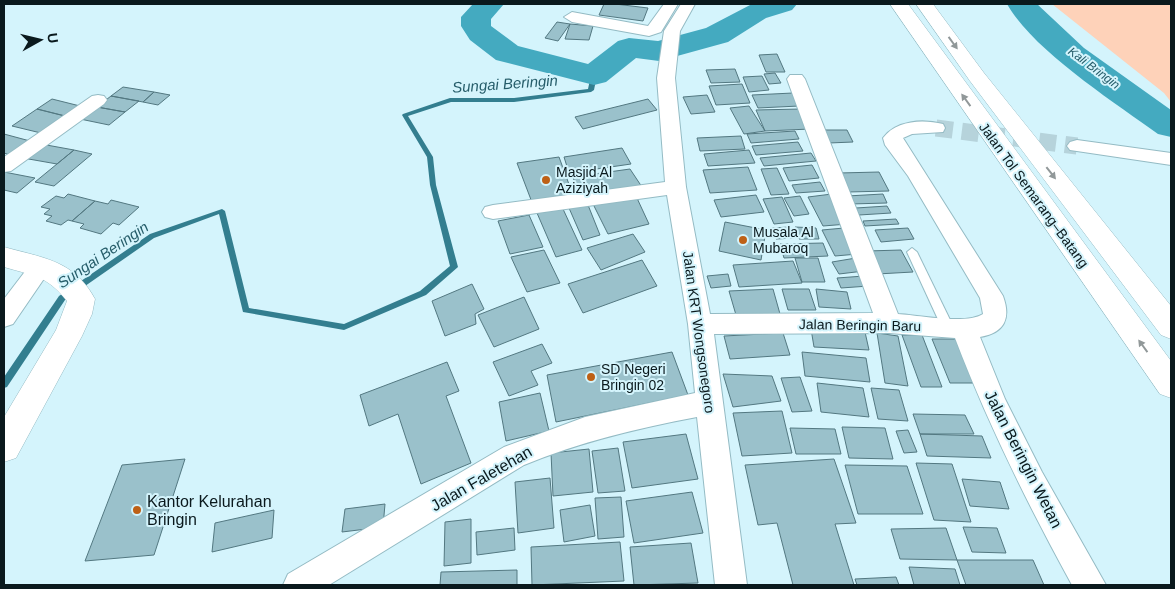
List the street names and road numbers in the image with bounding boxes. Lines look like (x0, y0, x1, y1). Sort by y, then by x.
street label: Jalan Tol Semarang–Batang (976, 119, 1092, 271)
street label: Jalan KRT Wongsonegoro (680, 250, 718, 414)
street label: Jalan Beringin Baru (799, 316, 921, 334)
street label: Jalan Beringin Wetan (982, 388, 1066, 531)
street label: Jalan Faletehan (428, 443, 535, 514)

